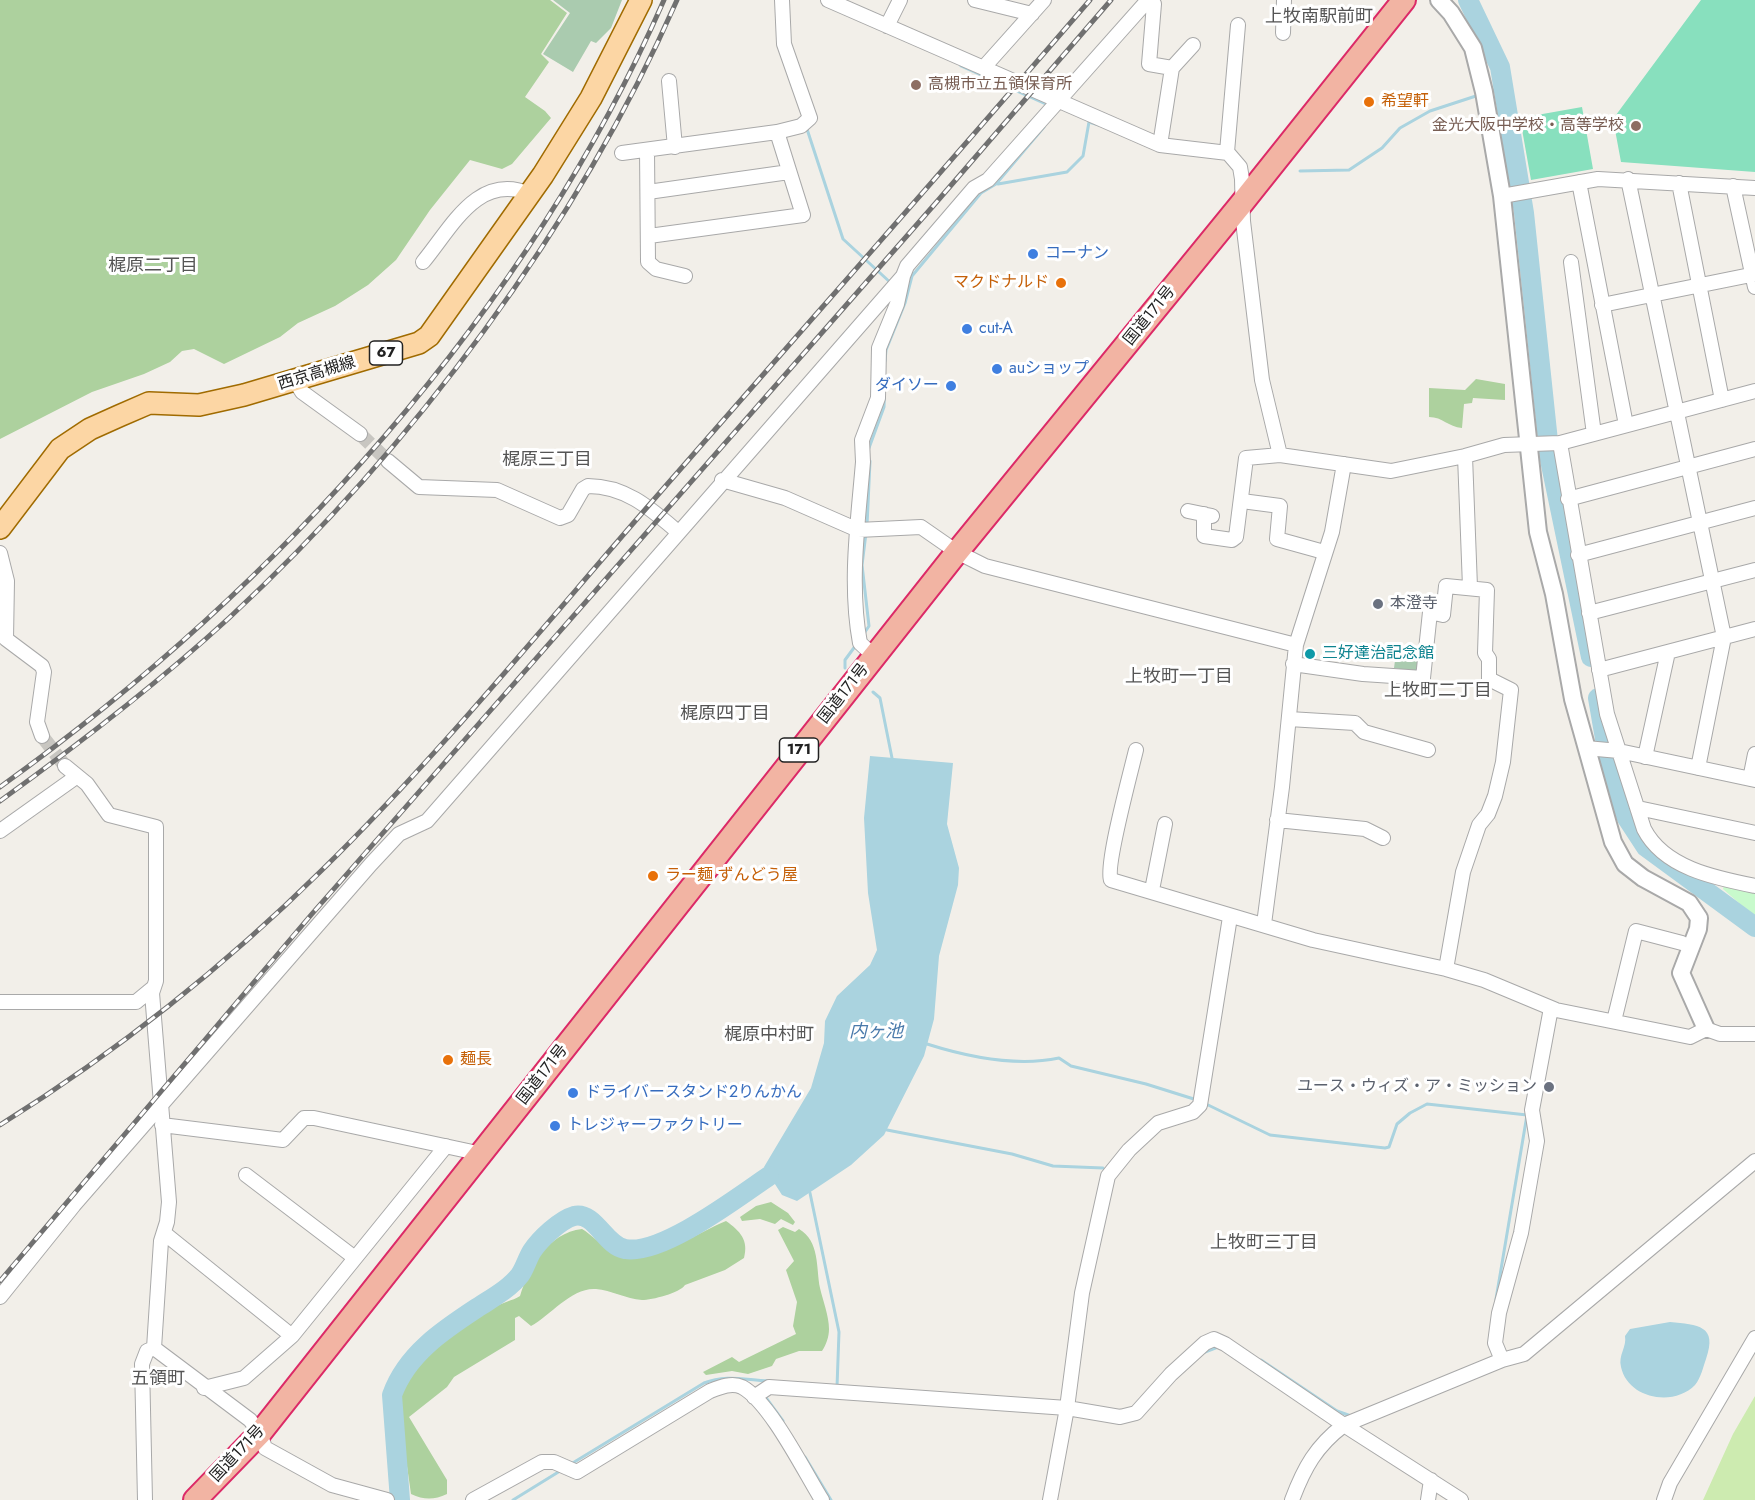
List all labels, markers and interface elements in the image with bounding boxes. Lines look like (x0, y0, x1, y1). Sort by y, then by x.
district label: 上牧南駅前町 (1265, 7, 1373, 29)
place label: 高槻市立五領保育所 (928, 75, 1072, 95)
marker: 高槻市立五領保育所 (909, 78, 923, 92)
place label: 希望軒 (1381, 92, 1429, 112)
marker: 希望軒 (1362, 95, 1376, 109)
place label: 金光大阪中学校・高等学校 (1432, 116, 1624, 136)
marker: 金光大阪中学校・高等学校 (1629, 119, 1643, 133)
place label: コーナン (1045, 244, 1109, 264)
marker: コーナン (1026, 247, 1040, 261)
district label: 梶原二丁目 (108, 256, 198, 278)
place label: マクドナルド (953, 273, 1049, 293)
marker: マクドナルド (1054, 276, 1068, 290)
street label: 国道171号 (1120, 282, 1180, 350)
place label: cut-A (979, 319, 1013, 339)
marker: cut-A (960, 322, 974, 336)
road number: 67 (370, 341, 402, 365)
street label: 西京高槻線 (276, 353, 358, 395)
place label: auショップ (1009, 359, 1089, 379)
marker: auショップ (990, 362, 1004, 376)
place label: ダイソー (875, 376, 939, 396)
marker: ダイソー (944, 379, 958, 393)
district label: 梶原三丁目 (502, 450, 592, 472)
place label: 本澄寺 (1390, 594, 1438, 614)
marker: 本澄寺 (1371, 597, 1385, 611)
place label: 三好達治記念館 (1322, 644, 1434, 664)
marker: 三好達治記念館 (1303, 647, 1317, 661)
street label: 国道171号 (815, 660, 873, 728)
district label: 上牧町一丁目 (1125, 667, 1233, 689)
district label: 上牧町二丁目 (1384, 681, 1492, 703)
district label: 梶原四丁目 (680, 704, 770, 726)
road number: 171 (780, 738, 818, 762)
place label: ラー麺 ずんどう屋 (665, 866, 798, 886)
marker: ラー麺 ずんどう屋 (646, 869, 660, 883)
water label: 内ヶ池 (849, 1022, 903, 1044)
district label: 梶原中村町 (724, 1025, 814, 1047)
street label: 国道171号 (514, 1041, 572, 1109)
place label: 麺長 (460, 1050, 492, 1070)
marker: 麺長 (441, 1053, 455, 1067)
place label: ユース・ウィズ・ア・ミッション (1297, 1077, 1537, 1097)
marker: ユース・ウィズ・ア・ミッション (1542, 1080, 1556, 1094)
place label: ドライバースタンド2りんかん (585, 1083, 802, 1103)
marker: ドライバースタンド2りんかん (566, 1086, 580, 1100)
place label: トレジャーファクトリー (567, 1116, 743, 1136)
marker: トレジャーファクトリー (548, 1119, 562, 1133)
district label: 上牧町三丁目 (1210, 1233, 1318, 1255)
district label: 五領町 (131, 1369, 185, 1391)
street label: 国道171号 (207, 1422, 269, 1486)

